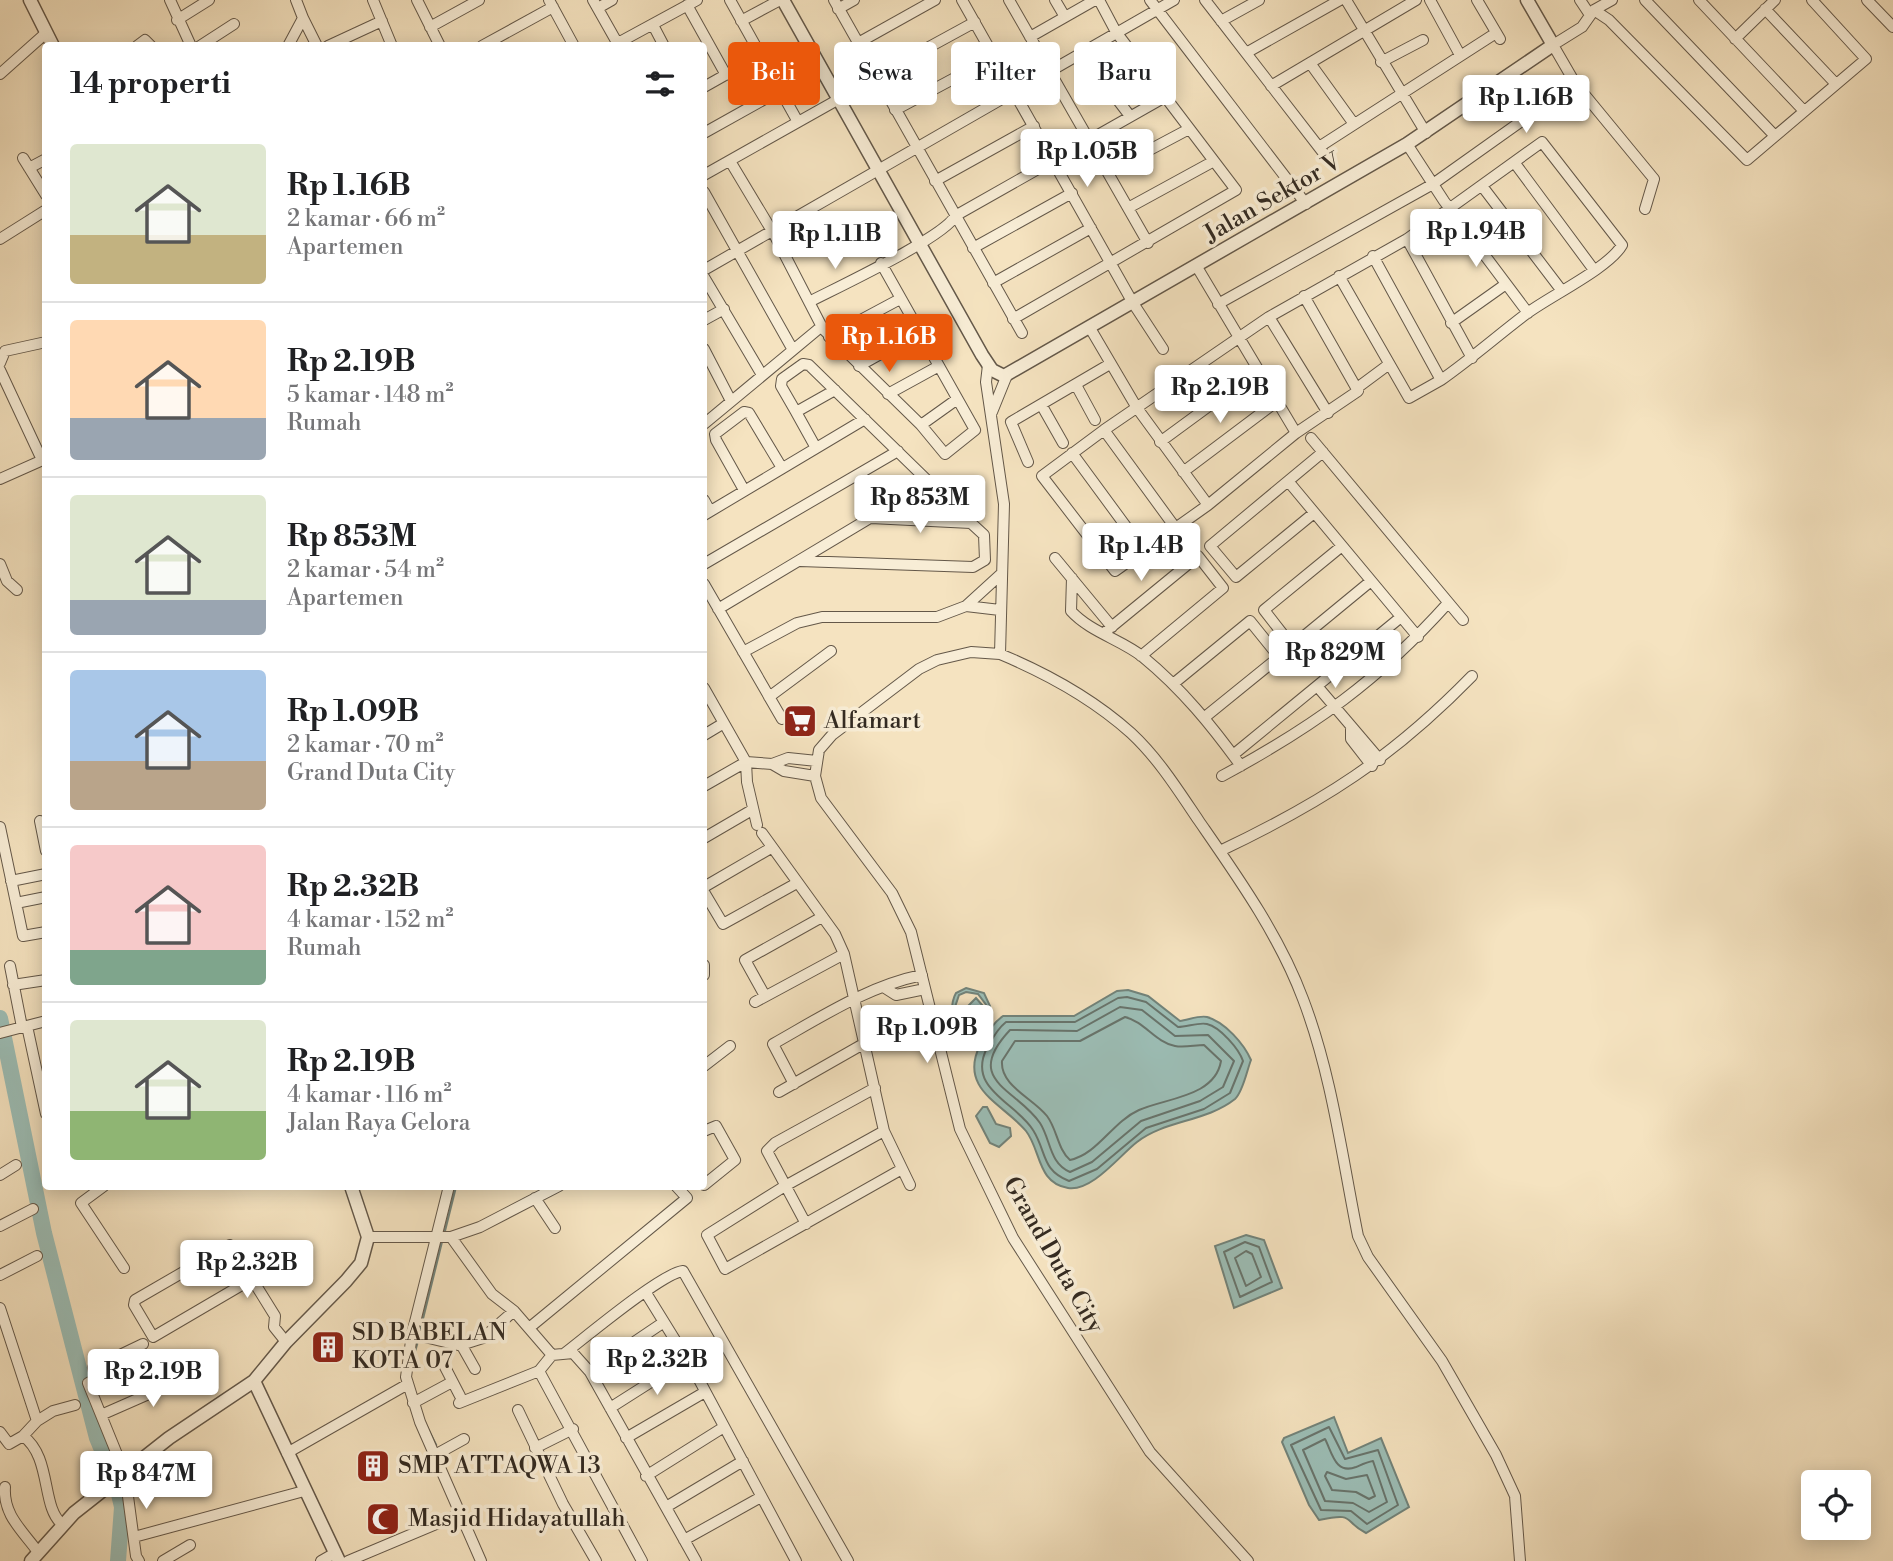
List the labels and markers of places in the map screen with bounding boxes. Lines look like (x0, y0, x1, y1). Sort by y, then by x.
pin: Rp 1.16B (1454, 76, 1598, 135)
pin: Rp 1.05B (1015, 130, 1159, 189)
pin: Rp 1.94B (1404, 210, 1548, 269)
pin: Rp 1.11B (763, 212, 907, 271)
pin: Rp 1.16B (817, 314, 961, 374)
pin: Rp 2.19B (1148, 366, 1292, 425)
pin: Rp 853M (855, 476, 985, 535)
pin: Rp 1.4B (1076, 524, 1206, 583)
pin: Rp 829M (1270, 630, 1400, 690)
supermarket icon: Alfamart (781, 702, 819, 740)
place label: Alfamart (823, 706, 922, 736)
pin: Rp 1.09B (855, 1006, 999, 1065)
pin: Rp 2.32B (175, 1240, 319, 1300)
place label: SD BABELAN KOTA 07 (352, 1318, 507, 1376)
building icon: SD BABELAN KOTA 07 (309, 1328, 347, 1366)
pin: Rp 2.32B (585, 1338, 729, 1397)
pin: Rp 2.19B (81, 1350, 225, 1409)
building icon: SMP ATTAQWA 13 (354, 1447, 392, 1485)
place label: SMP ATTAQWA 13 (398, 1451, 601, 1481)
pin: Rp 847M (81, 1452, 211, 1511)
mosque icon: Masjid Hidayatullah (364, 1500, 402, 1538)
place label: Masjid Hidayatullah (408, 1504, 626, 1534)

